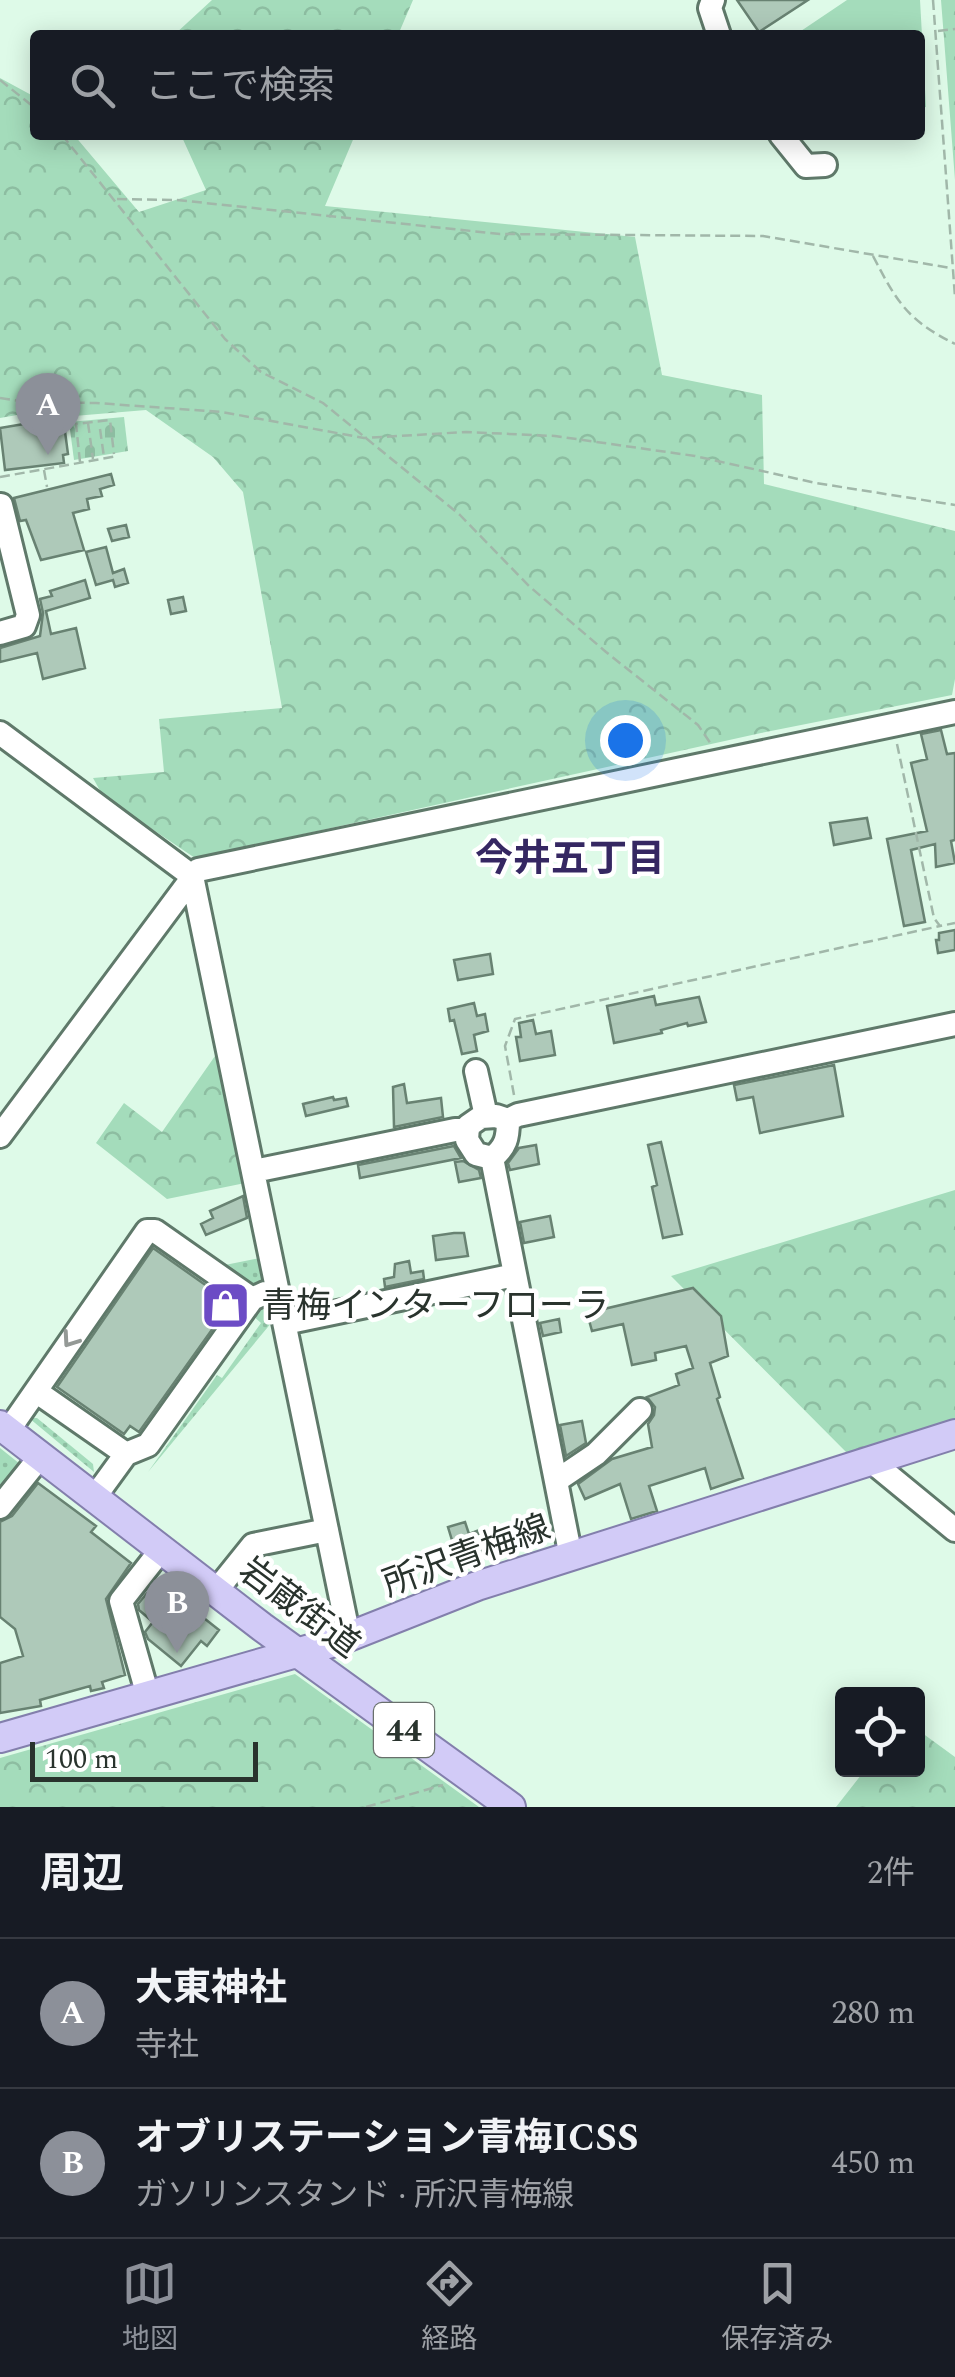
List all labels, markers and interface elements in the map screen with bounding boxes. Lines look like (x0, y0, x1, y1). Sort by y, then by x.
search box (30, 30, 925, 140)
icon: search (65, 58, 120, 113)
text: ここで検索 (145, 58, 335, 116)
pin: A (15, 372, 80, 455)
your location (600, 715, 651, 766)
district label: 今井五丁目 (475, 831, 665, 889)
shop icon: 青梅インターフローラ (200, 1279, 252, 1331)
place label: 青梅インターフローラ (261, 1280, 609, 1333)
one-way arrow (64, 1329, 82, 1347)
street label: 所沢青梅線 (375, 1502, 558, 1611)
street label: 岩蔵街道 (227, 1545, 371, 1671)
pin: B (144, 1570, 210, 1653)
map controls (835, 1687, 925, 1777)
button: locate (835, 1687, 925, 1777)
road number: 44 (374, 1703, 434, 1757)
scale bar (30, 1737, 258, 1782)
text: 100 m (45, 1738, 118, 1781)
text: 周辺 (40, 1843, 124, 1906)
text: 2件 (867, 1849, 915, 1898)
text: 大東神社 (135, 1960, 287, 2018)
text: A (60, 1989, 85, 2038)
text: 280 m (831, 1989, 915, 2038)
text: 寺社 (135, 2021, 199, 2070)
text: オブリステーション青梅ICSS (135, 2110, 639, 2168)
text: B (61, 2139, 84, 2188)
text: 450 m (831, 2139, 915, 2188)
text: ガソリンスタンド · 所沢青梅線 (135, 2171, 574, 2220)
tab: 地図 (122, 2256, 178, 2361)
tab: 経路 (421, 2256, 477, 2361)
tab: 保存済み (721, 2256, 833, 2361)

